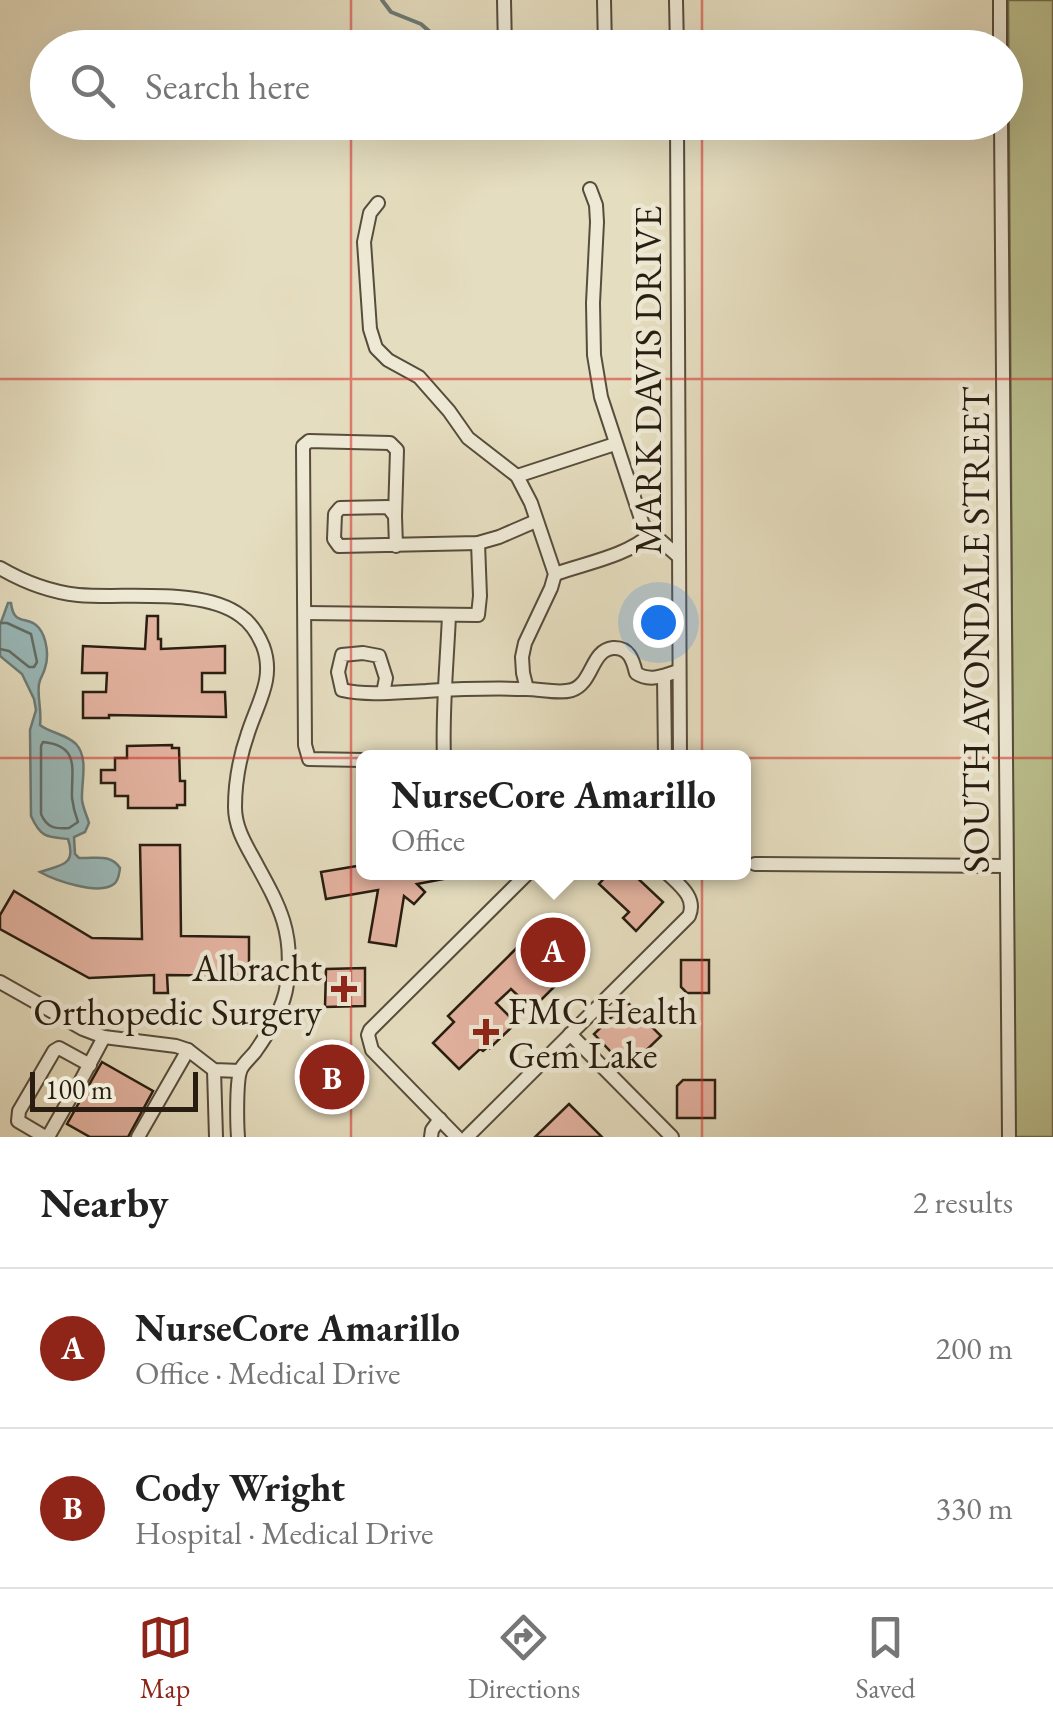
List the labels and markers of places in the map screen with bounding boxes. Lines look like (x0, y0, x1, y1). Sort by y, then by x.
pin: A (520, 912, 586, 988)
place label: Albracht Orthopedic Surgery (33, 943, 322, 1036)
marker: Albracht Orthopedic Surgery (331, 976, 357, 1002)
place label: FMC Health Gem Lake (508, 986, 698, 1079)
marker: FMC Health Gem Lake (473, 1019, 499, 1045)
pin: B (300, 1040, 364, 1114)

